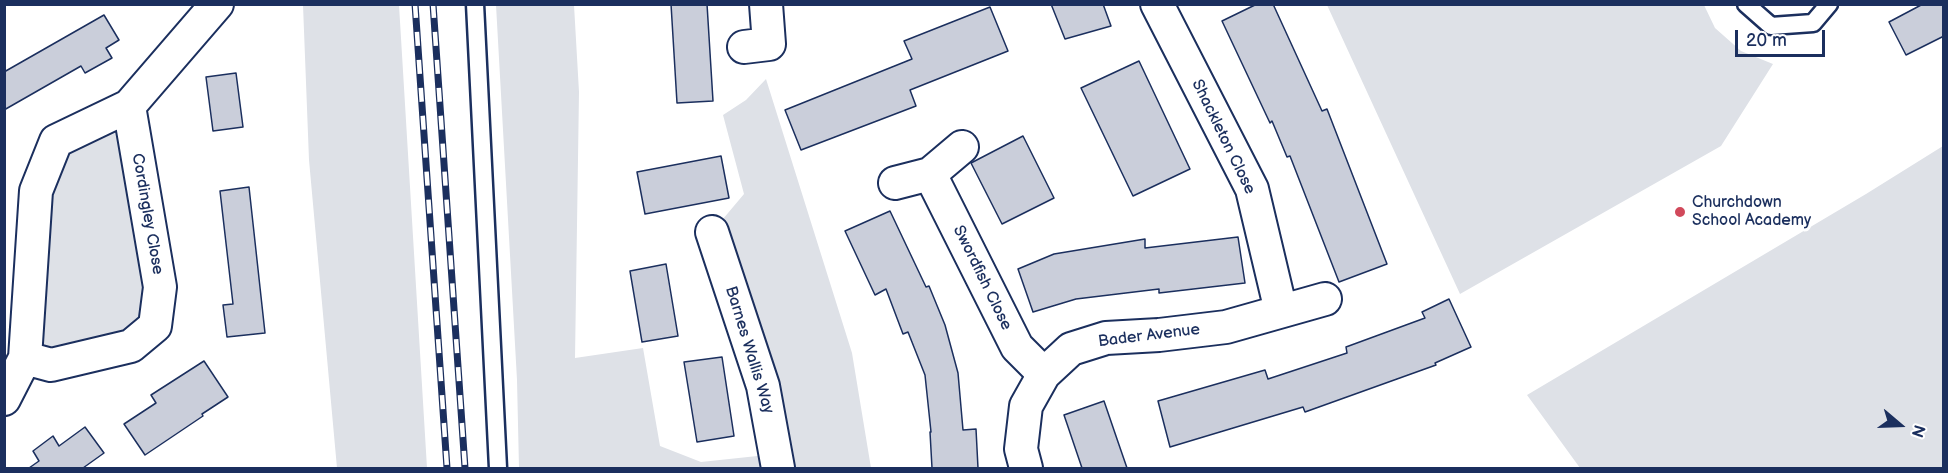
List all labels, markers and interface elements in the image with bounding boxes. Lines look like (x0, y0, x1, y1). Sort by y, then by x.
scale bar (1738, 18, 1828, 56)
text: 20 m (1746, 30, 1787, 51)
street label: Shackleton Close (1187, 77, 1259, 197)
street label: Cordingley Close (127, 152, 167, 276)
place label: Churchdown School Academy (1692, 193, 1811, 231)
marker: Churchdown School Academy (1673, 205, 1687, 219)
street label: Swordfish Close (948, 222, 1016, 334)
street label: Barnes Wallis Way (720, 284, 778, 416)
street label: Bader Avenue (1097, 320, 1201, 352)
north arrow (1870, 395, 1930, 455)
text: N (1907, 422, 1928, 440)

